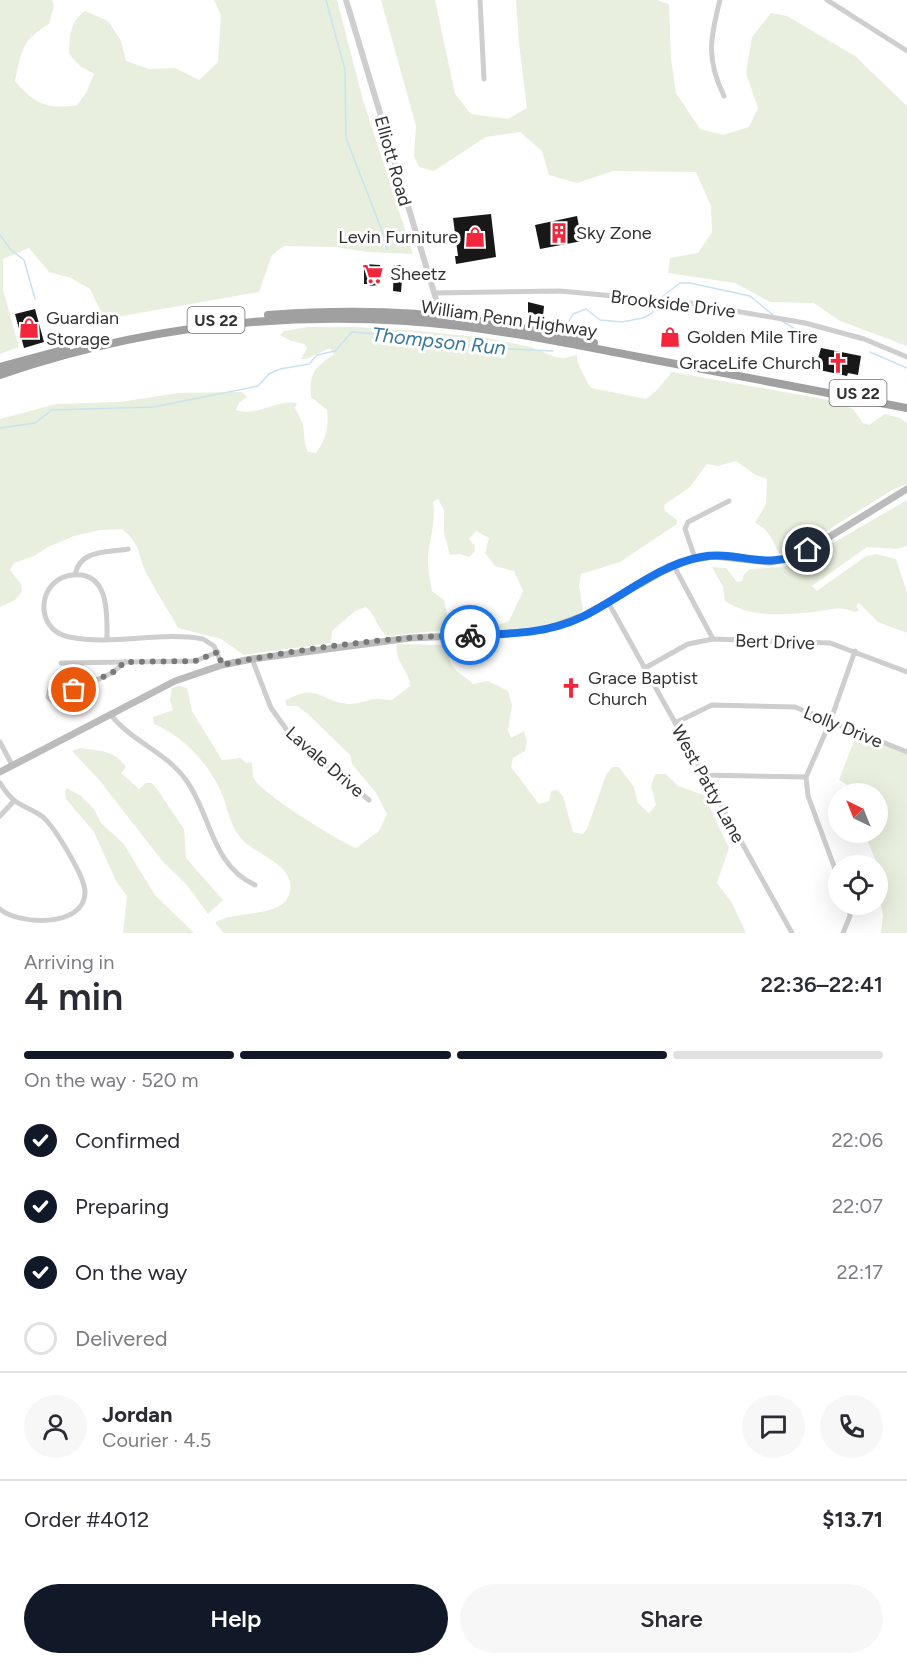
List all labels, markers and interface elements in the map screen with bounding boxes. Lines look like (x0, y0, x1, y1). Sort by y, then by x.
street label: Elliott Road (370, 113, 416, 209)
building icon: Sky Zone (547, 221, 571, 245)
place label: Sky Zone (576, 222, 652, 244)
shop icon: Levin Furniture (463, 225, 487, 249)
place label: Levin Furniture (338, 226, 458, 248)
supermarket icon: Sheetz (361, 262, 385, 286)
place label: Sheetz (390, 263, 447, 285)
street label: Brookside Drive (609, 285, 737, 323)
street label: William Penn Highway (419, 296, 599, 342)
place label: Guardian Storage (46, 307, 119, 350)
road number: US 22 (188, 307, 244, 333)
shop icon: Guardian Storage (17, 316, 41, 340)
water label: Thompson Run (371, 322, 507, 360)
shop icon: Golden Mile Tire (658, 325, 682, 349)
place label: Golden Mile Tire (687, 326, 818, 348)
church icon: GraceLife Church (826, 351, 850, 375)
place label: GraceLife Church (679, 352, 821, 374)
road number: US 22 (830, 380, 886, 406)
pin (782, 524, 833, 575)
icon: home (791, 533, 824, 566)
courier (440, 605, 500, 665)
icon: bike (454, 619, 487, 652)
street label: Bert Drive (735, 630, 815, 654)
pin (48, 664, 99, 715)
place label: Grace Baptist Church (588, 667, 698, 710)
icon: bag (57, 673, 90, 706)
church icon: Grace Baptist Church (559, 676, 583, 700)
street label: Lolly Drive (800, 701, 886, 753)
street label: West Patty Lane (667, 721, 750, 847)
street label: Lavale Drive (281, 722, 369, 802)
north arrow (828, 783, 888, 843)
map controls (828, 783, 888, 915)
button: locate (828, 855, 888, 915)
text: Arriving in (24, 950, 114, 974)
text: 22:36–22:41 (760, 971, 883, 998)
text: 4 min (24, 973, 123, 1020)
text: On the way · 520 m (24, 1068, 199, 1092)
icon: check (24, 1124, 57, 1157)
text: Confirmed (75, 1127, 180, 1154)
text: 22:06 (831, 1128, 883, 1152)
icon: check (24, 1190, 57, 1223)
text: Preparing (75, 1193, 169, 1220)
text: 22:07 (832, 1194, 883, 1218)
icon: check (24, 1256, 57, 1289)
text: On the way (75, 1259, 187, 1286)
text: 22:17 (837, 1260, 883, 1284)
text: Delivered (75, 1325, 168, 1352)
button: person (24, 1395, 87, 1458)
button: chat (742, 1395, 805, 1458)
button: phone (820, 1395, 883, 1458)
text: Jordan (102, 1401, 173, 1428)
text: Courier · 4.5 (102, 1428, 211, 1452)
text: Order #4012 (24, 1506, 149, 1533)
text: $13.71 (822, 1506, 883, 1533)
button: Help (24, 1584, 448, 1653)
button: Share (460, 1584, 883, 1653)

